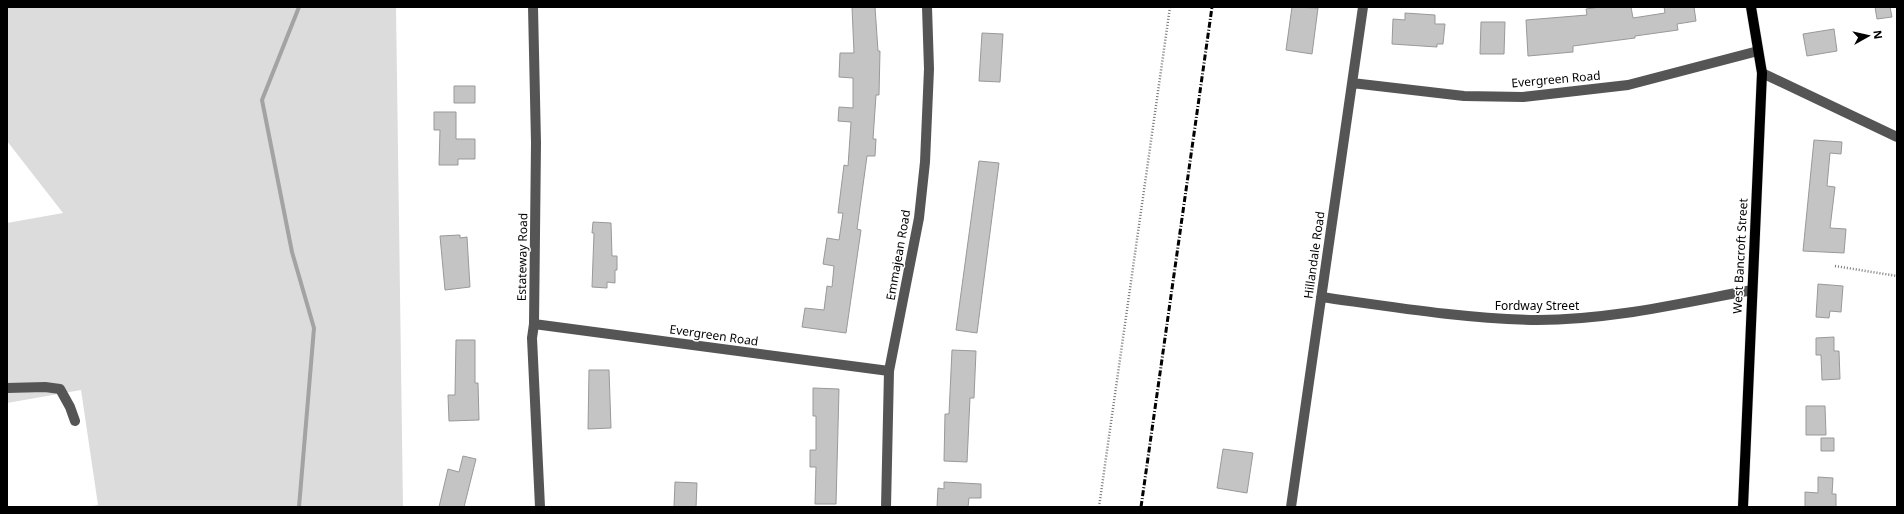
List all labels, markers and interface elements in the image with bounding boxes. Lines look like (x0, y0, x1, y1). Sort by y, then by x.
north arrow (1848, 16, 1888, 56)
text: N (1870, 29, 1886, 40)
street label: Evergreen Road (1511, 67, 1601, 91)
street label: West Bancroft Street (1728, 197, 1752, 314)
street label: Emmajean Road (882, 208, 914, 302)
street label: Hillandale Road (1299, 210, 1329, 300)
street label: Estateway Road (513, 213, 531, 301)
street label: Fordway Street (1495, 297, 1580, 314)
street label: Evergreen Road (669, 320, 759, 350)

